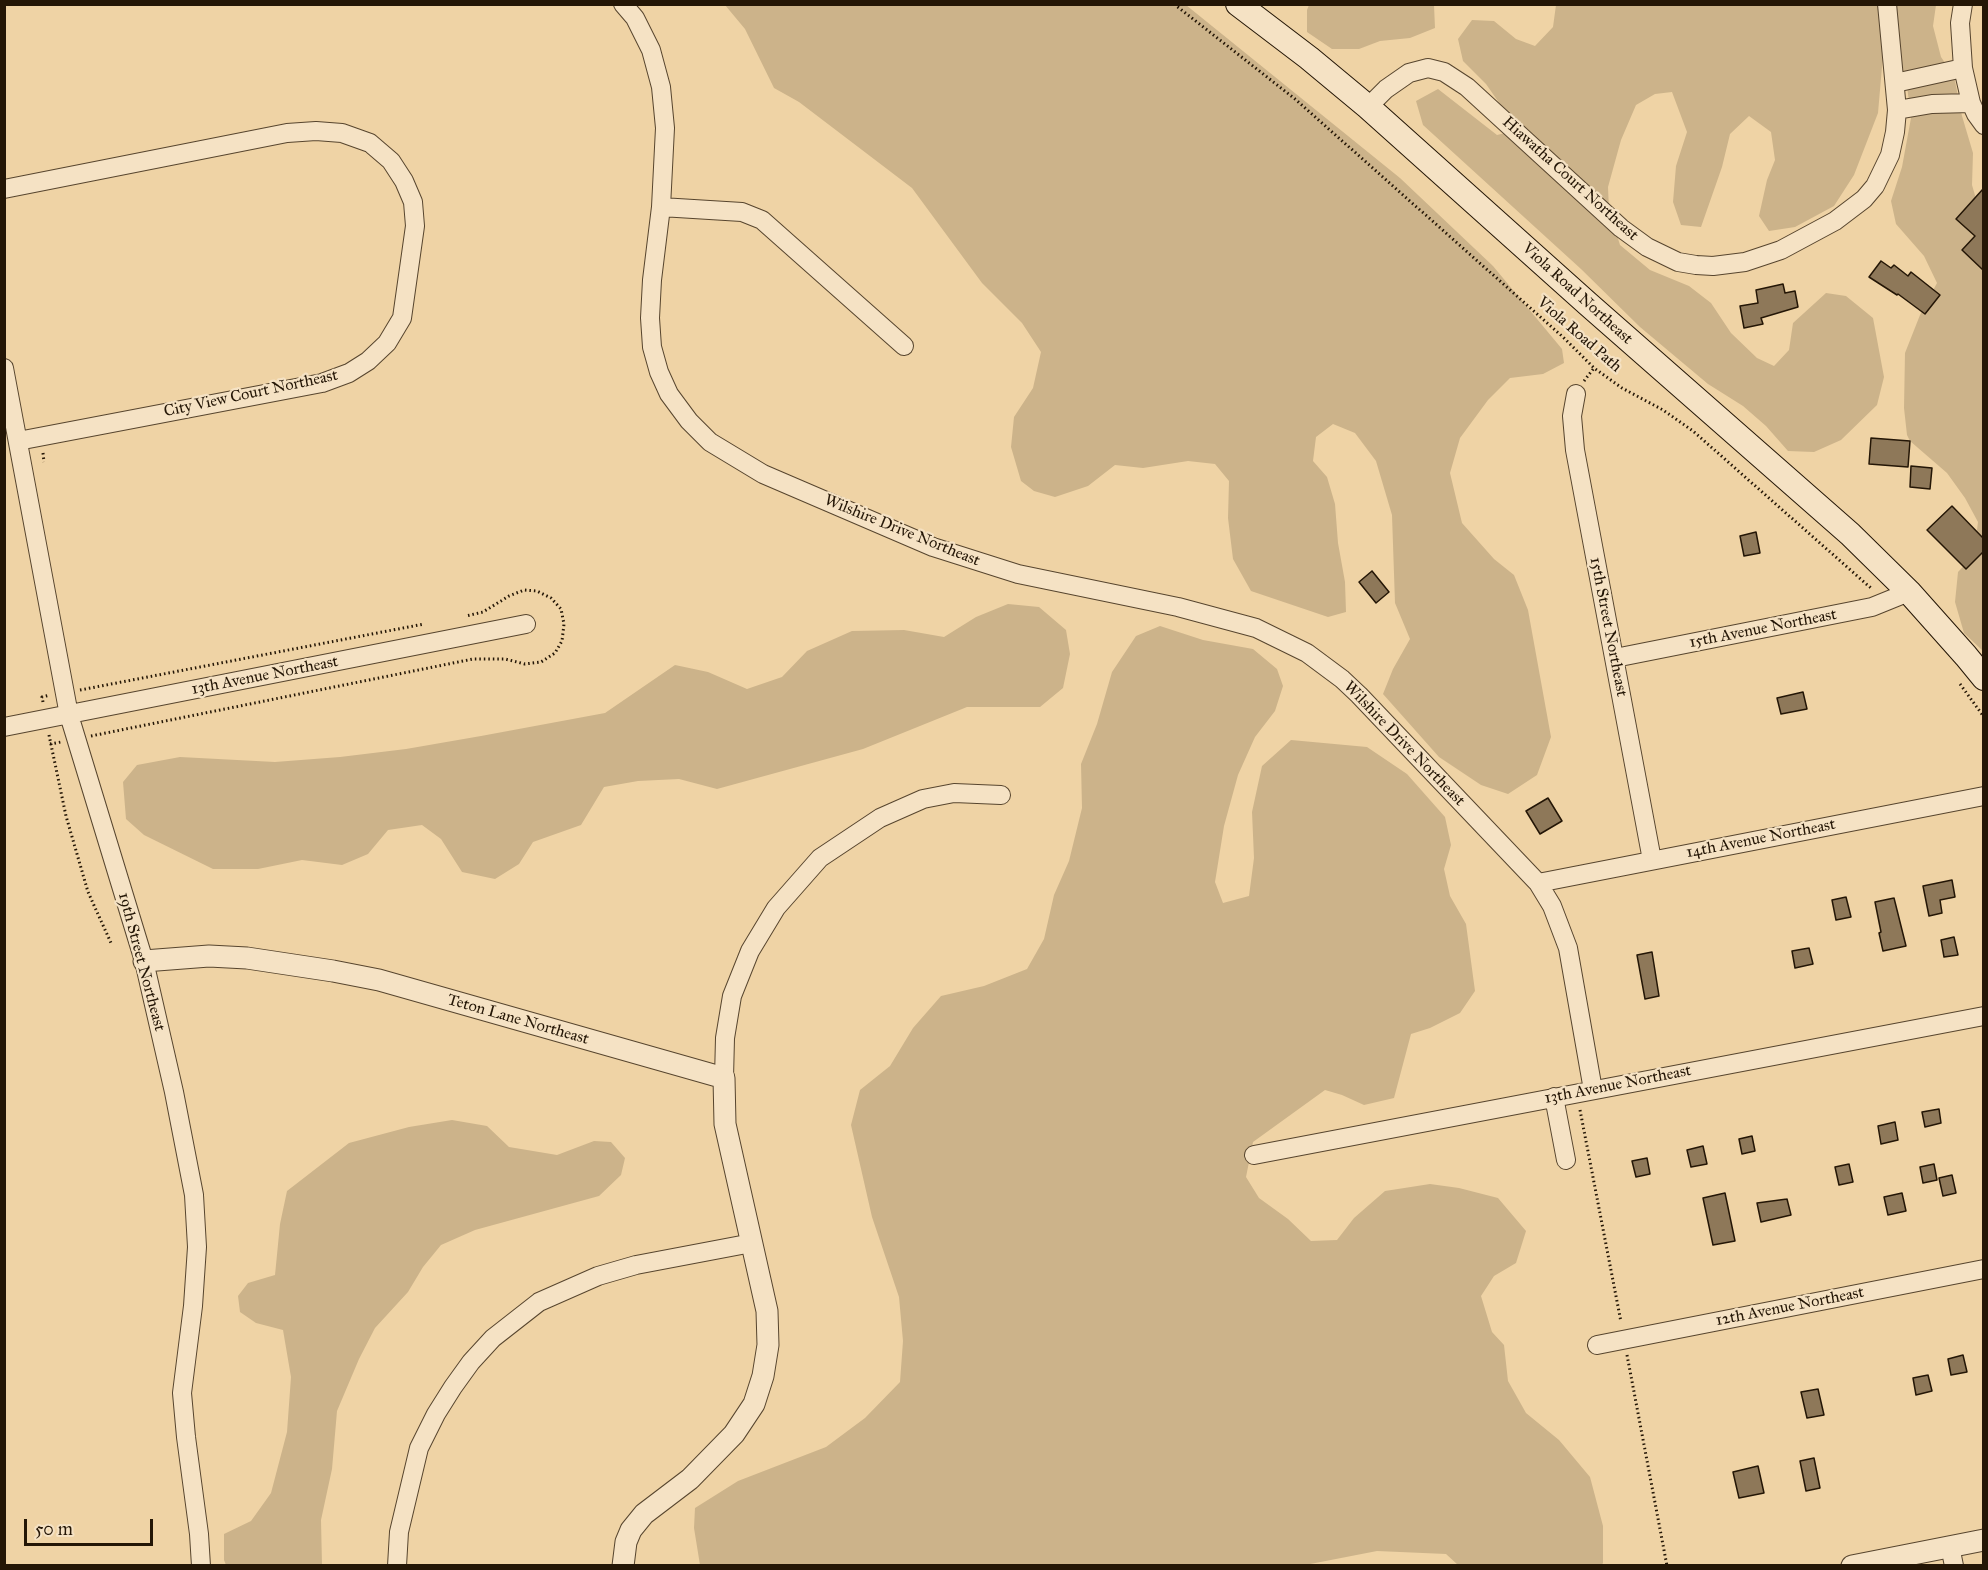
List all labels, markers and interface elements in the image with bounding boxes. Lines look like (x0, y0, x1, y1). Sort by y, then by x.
street label: Hiawatha Court Northeast (1498, 113, 1642, 245)
street label: Viola Road Northeast (1518, 239, 1636, 349)
street label: Viola Road Path (1533, 293, 1625, 377)
street label: City View Court Northeast (162, 366, 340, 422)
street label: Wilshire Drive Northeast (821, 491, 983, 571)
street label: 15th Street Northeast (1585, 556, 1631, 698)
street label: 15th Avenue Northeast (1688, 605, 1838, 653)
street label: 13th Avenue Northeast (190, 652, 340, 700)
street label: Wilshire Drive Northeast (1339, 678, 1469, 810)
street label: 14th Avenue Northeast (1685, 815, 1837, 863)
street label: 19th Street Northeast (113, 891, 169, 1033)
street label: Teton Lane Northeast (445, 991, 591, 1049)
street label: 13th Avenue Northeast (1543, 1061, 1693, 1109)
street label: 12th Avenue Northeast (1714, 1283, 1866, 1331)
scale bar (27, 1507, 156, 1545)
text: 50 m (35, 1518, 73, 1540)

